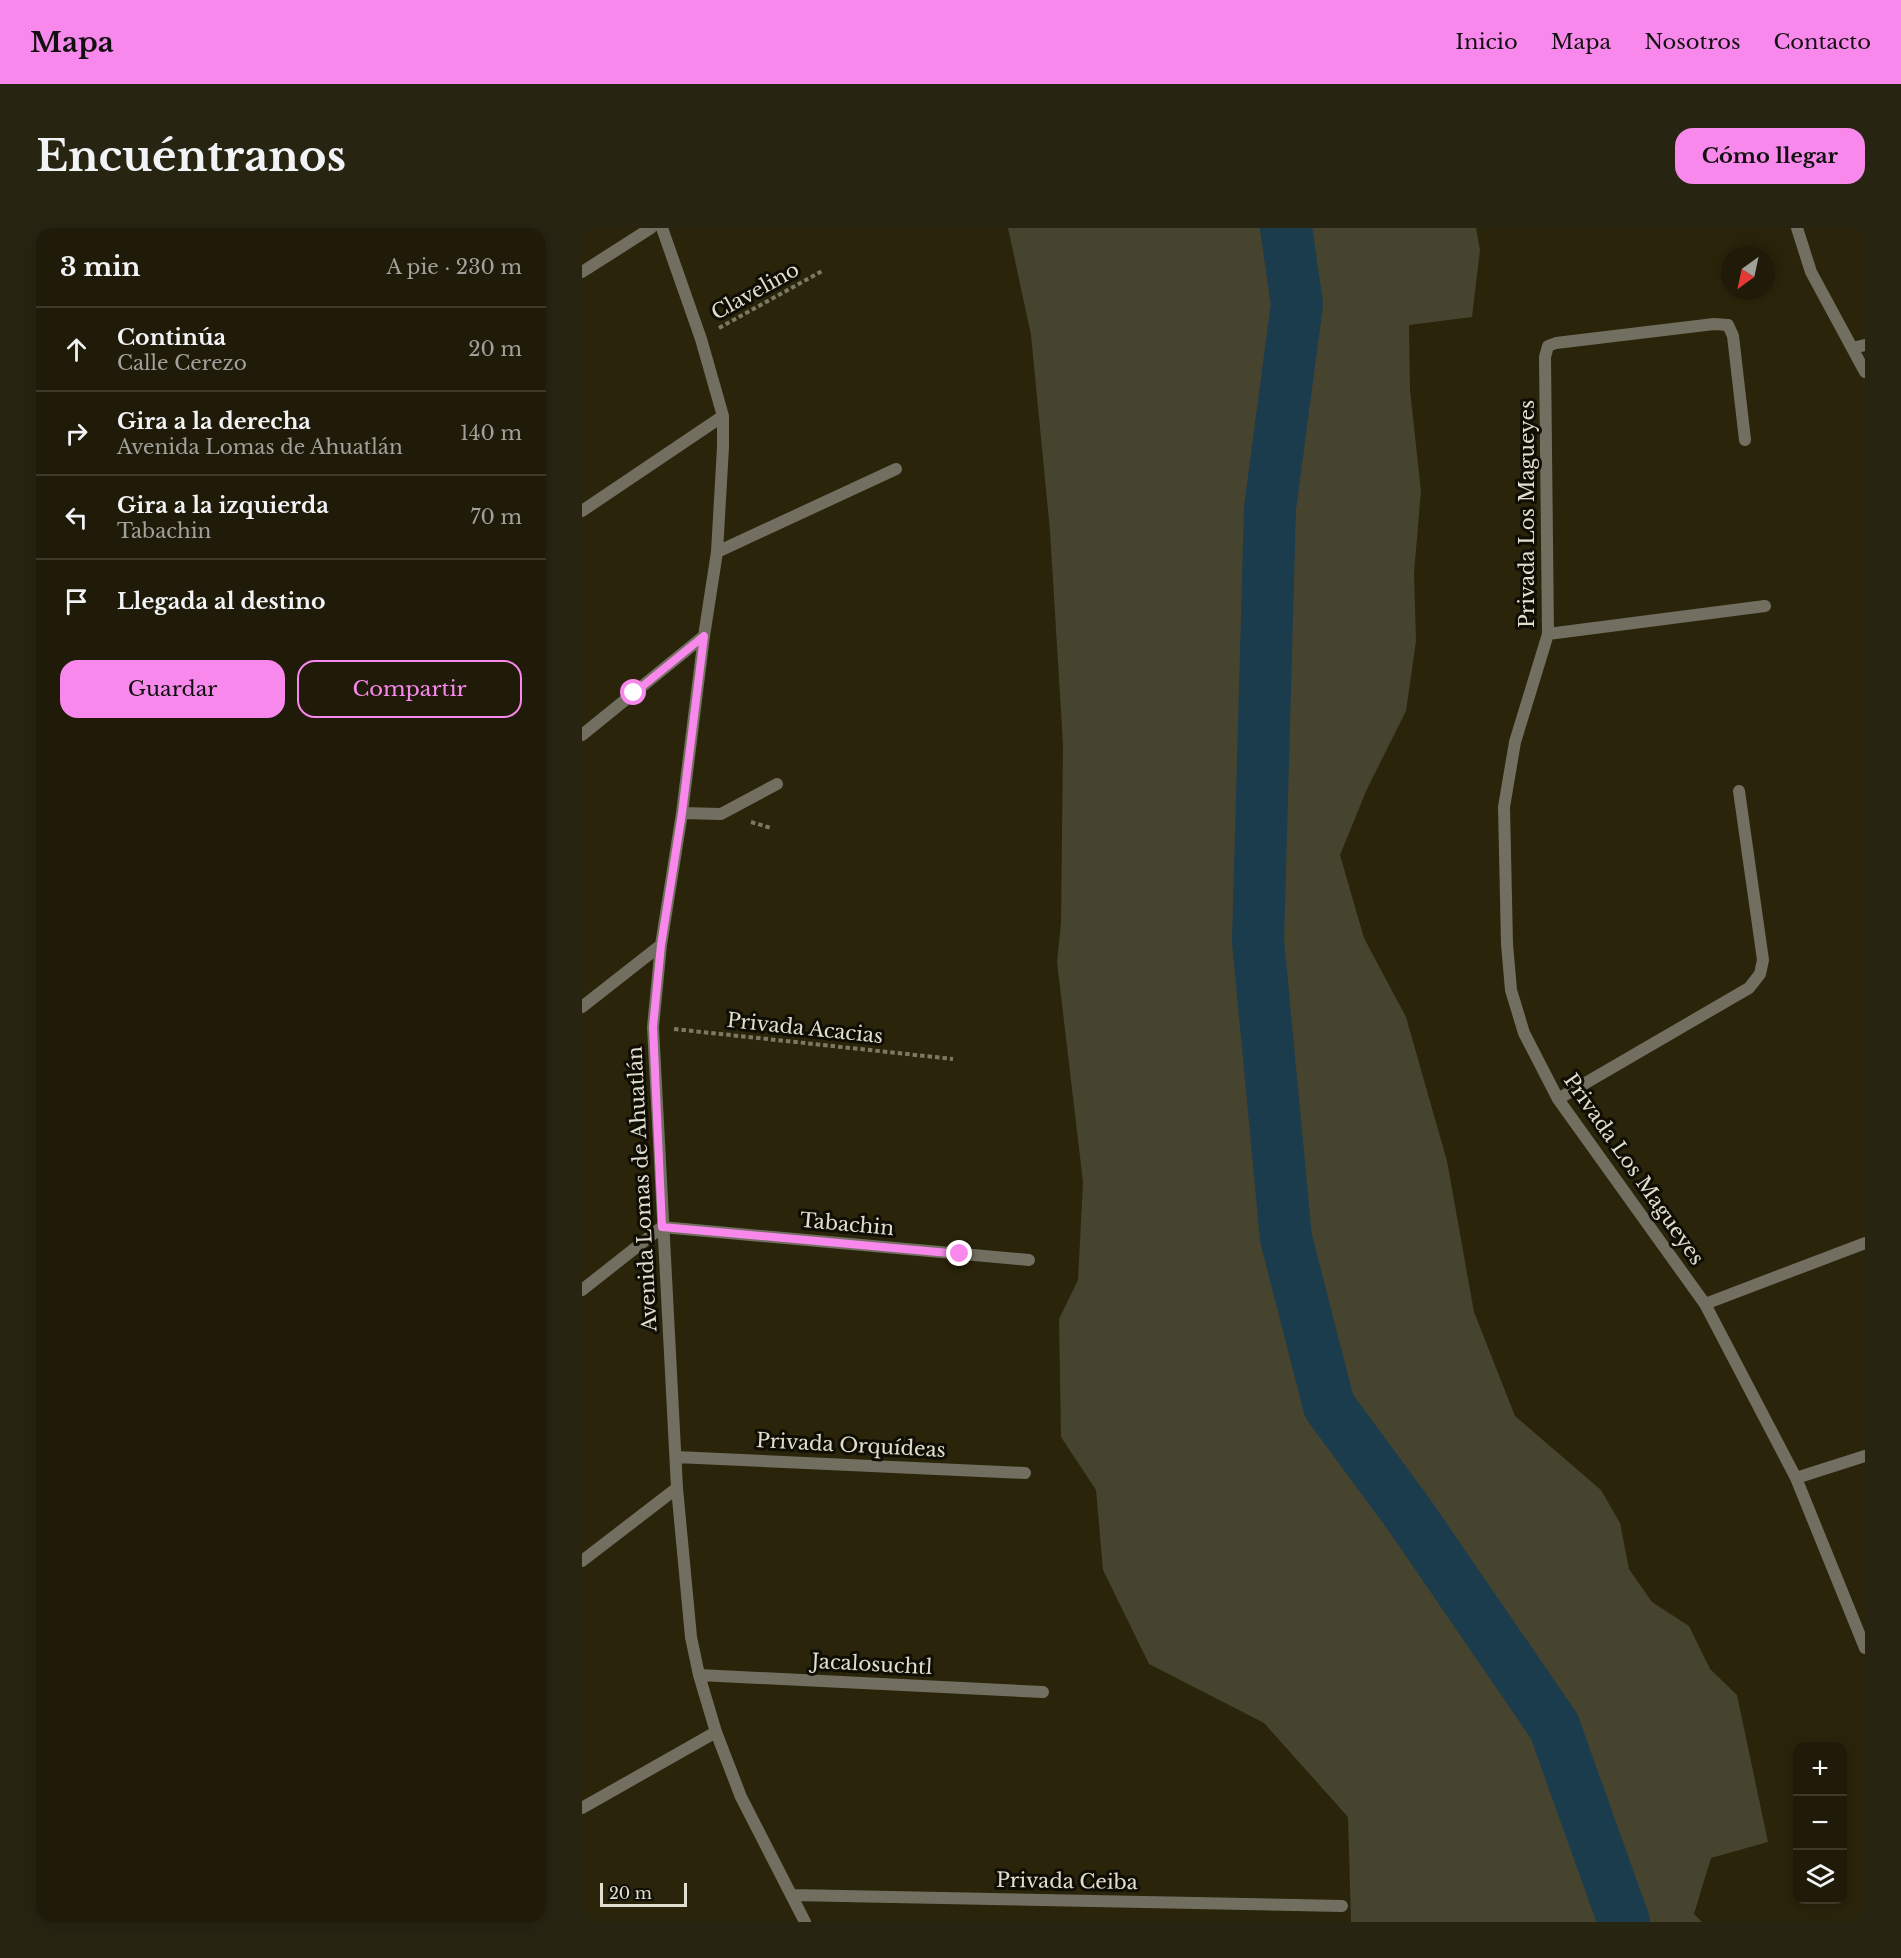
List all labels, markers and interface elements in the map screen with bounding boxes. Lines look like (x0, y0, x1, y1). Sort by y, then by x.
text: Mapa (30, 25, 114, 60)
text: Inicio (1455, 29, 1518, 55)
text: Mapa (1551, 29, 1611, 55)
text: Nosotros (1644, 29, 1740, 55)
text: Contacto (1773, 29, 1871, 55)
button: Cómo llegar (1675, 128, 1865, 184)
text: Encuéntranos (36, 130, 346, 182)
north arrow (1721, 246, 1775, 300)
text: 3 min (60, 251, 141, 283)
text: A pie · 230 m (386, 255, 522, 279)
street label: Clavelino (707, 257, 803, 325)
text: Continúa (117, 324, 226, 351)
icon: ahead (60, 333, 93, 366)
text: 20 m (468, 337, 522, 361)
text: Calle Cerezo (117, 351, 247, 375)
street label: Privada Los Magueyes (1515, 400, 1539, 628)
text: Gira a la derecha (117, 408, 311, 435)
icon: right (60, 417, 93, 450)
text: 140 m (460, 421, 522, 445)
text: Avenida Lomas de Ahuatlán (117, 435, 403, 459)
text: Gira a la izquierda (117, 492, 329, 519)
icon: left (60, 501, 93, 534)
text: 70 m (470, 505, 522, 529)
text: Tabachin (117, 519, 211, 543)
icon: arrive (60, 585, 93, 618)
text: Llegada al destino (117, 588, 326, 615)
button: Guardar (60, 660, 285, 718)
button: Compartir (297, 660, 522, 718)
route start (620, 679, 646, 705)
street label: Privada Acacias (726, 1008, 884, 1048)
street label: Avenida Lomas de Ahuatlán (623, 1045, 662, 1333)
street label: Privada Los Magueyes (1559, 1069, 1709, 1269)
street label: Tabachin (799, 1208, 895, 1240)
route end (946, 1240, 972, 1266)
street label: Privada Orquídeas (756, 1428, 946, 1462)
street label: Jacalosuchtl (808, 1649, 933, 1679)
map controls (1793, 1742, 1847, 1904)
button: + (1793, 1742, 1847, 1796)
button: − (1793, 1796, 1847, 1850)
button: layers (1793, 1850, 1847, 1904)
street label: Privada Ceiba (996, 1868, 1139, 1894)
scale bar (600, 1880, 687, 1908)
text: 20 m (609, 1883, 652, 1903)

